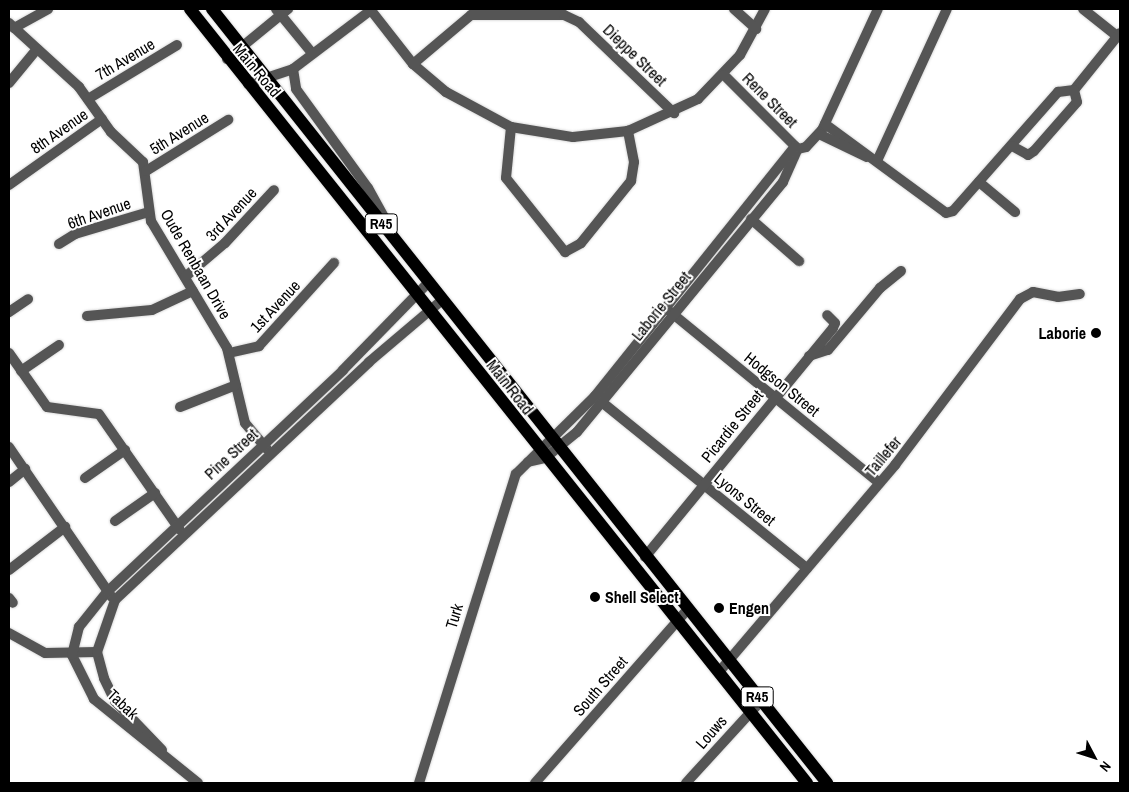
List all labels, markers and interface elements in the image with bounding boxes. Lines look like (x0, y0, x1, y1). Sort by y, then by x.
street label: Dieppe Street (599, 20, 671, 90)
street label: 7th Avenue (92, 34, 158, 84)
street label: Main Road (229, 39, 285, 101)
street label: Rene Street (738, 68, 802, 132)
street label: 8th Avenue (26, 104, 92, 158)
street label: 5th Avenue (146, 107, 212, 159)
street label: 3rd Avenue (201, 183, 261, 245)
street label: 6th Avenue (65, 193, 133, 233)
street label: Oude Renbaan Drive (157, 206, 235, 322)
road number: R45 (364, 212, 398, 236)
street label: Laborie Street (627, 268, 695, 344)
street label: 1st Avenue (246, 276, 304, 336)
place label: Laborie (1039, 323, 1086, 343)
marker: Laborie (1090, 327, 1102, 339)
street label: Hodgson Street (741, 348, 823, 420)
street label: Main Road (483, 356, 537, 418)
street label: Picardie Street (697, 386, 767, 466)
street label: Pine Street (200, 425, 262, 483)
street label: Taillefer (861, 432, 905, 480)
street label: Lyons Street (711, 469, 779, 529)
place label: Shell Select (605, 587, 679, 607)
marker: Shell Select (589, 591, 601, 603)
place label: Engen (729, 598, 769, 618)
street label: Turk (441, 601, 467, 631)
marker: Engen (713, 602, 725, 614)
street label: South Street (569, 652, 631, 720)
road number: R45 (740, 684, 774, 710)
street label: Tabak (104, 685, 142, 723)
street label: Louws (691, 711, 731, 753)
north arrow (1069, 732, 1119, 782)
text: N (1096, 758, 1115, 776)

